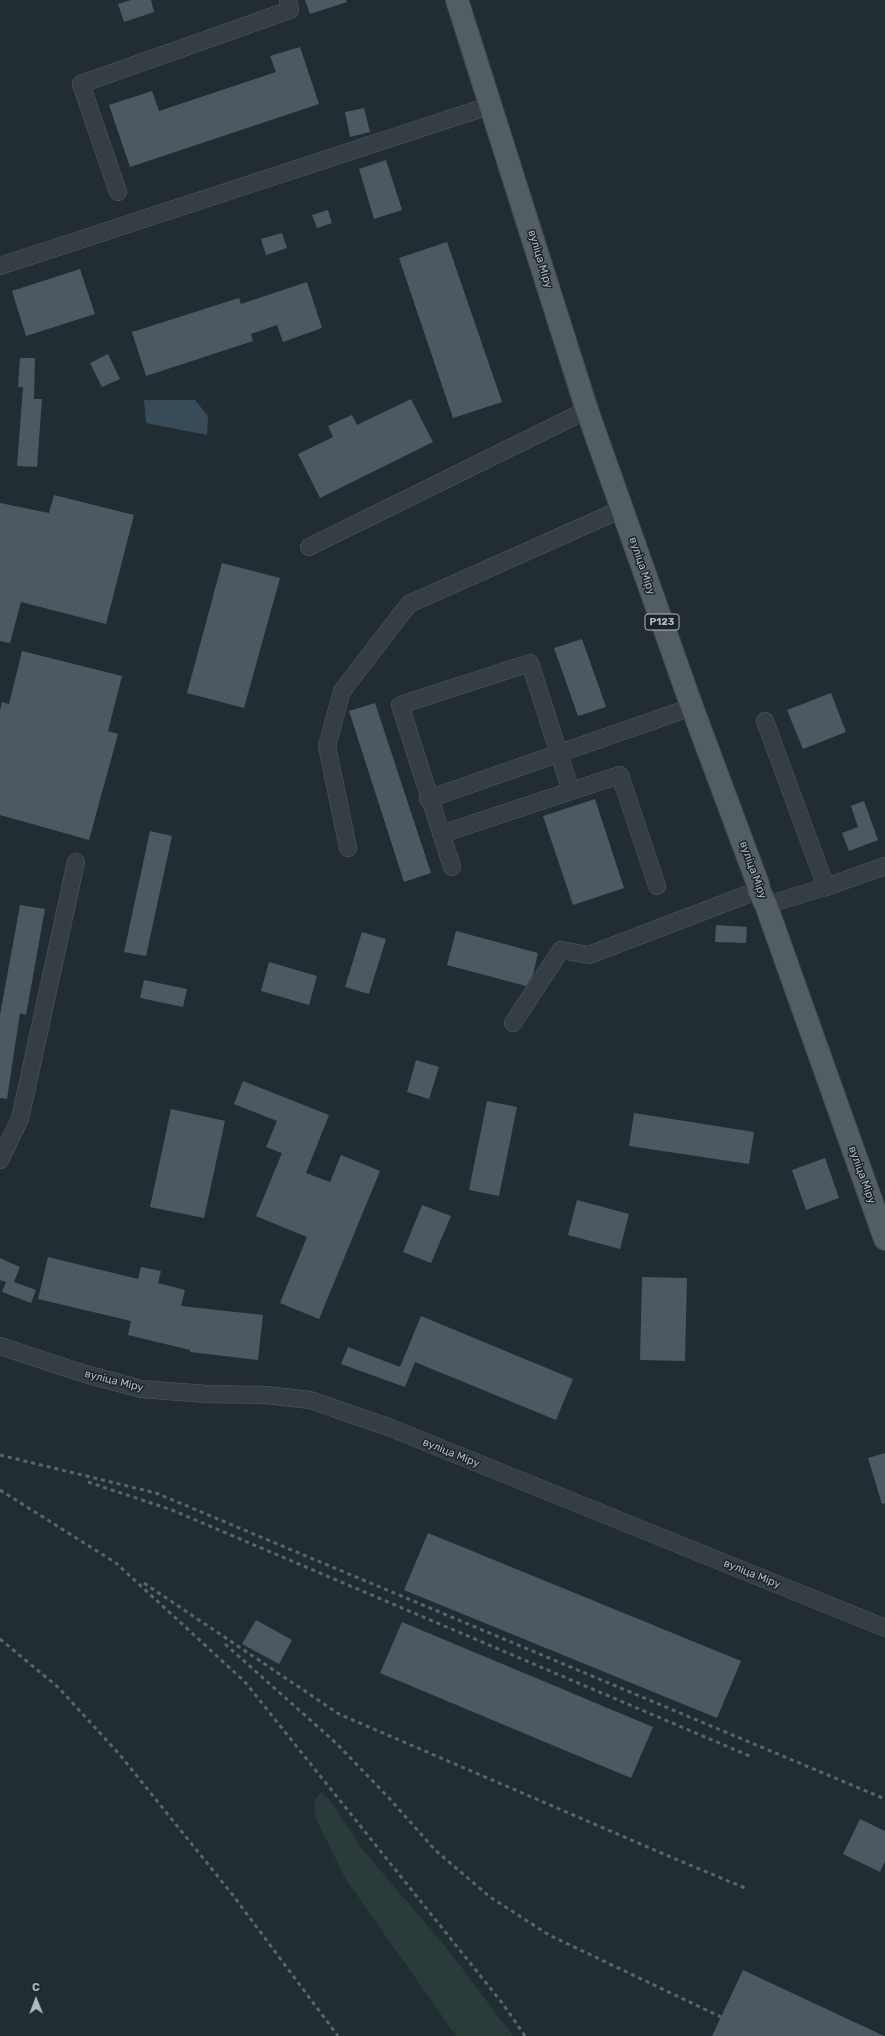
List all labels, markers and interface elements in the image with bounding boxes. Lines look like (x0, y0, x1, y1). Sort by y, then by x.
street label: вуліца Міру (525, 228, 555, 290)
street label: вуліца Міру (626, 535, 658, 597)
road number: Р123 (645, 614, 679, 630)
street label: вуліца Міру (736, 839, 770, 901)
street label: вуліца Міру (845, 1144, 879, 1206)
street label: вуліца Міру (83, 1367, 145, 1395)
street label: вуліца Міру (421, 1436, 481, 1470)
street label: вуліца Міру (722, 1557, 782, 1591)
north arrow (16, 1980, 56, 2020)
text: С (32, 1981, 40, 1994)

